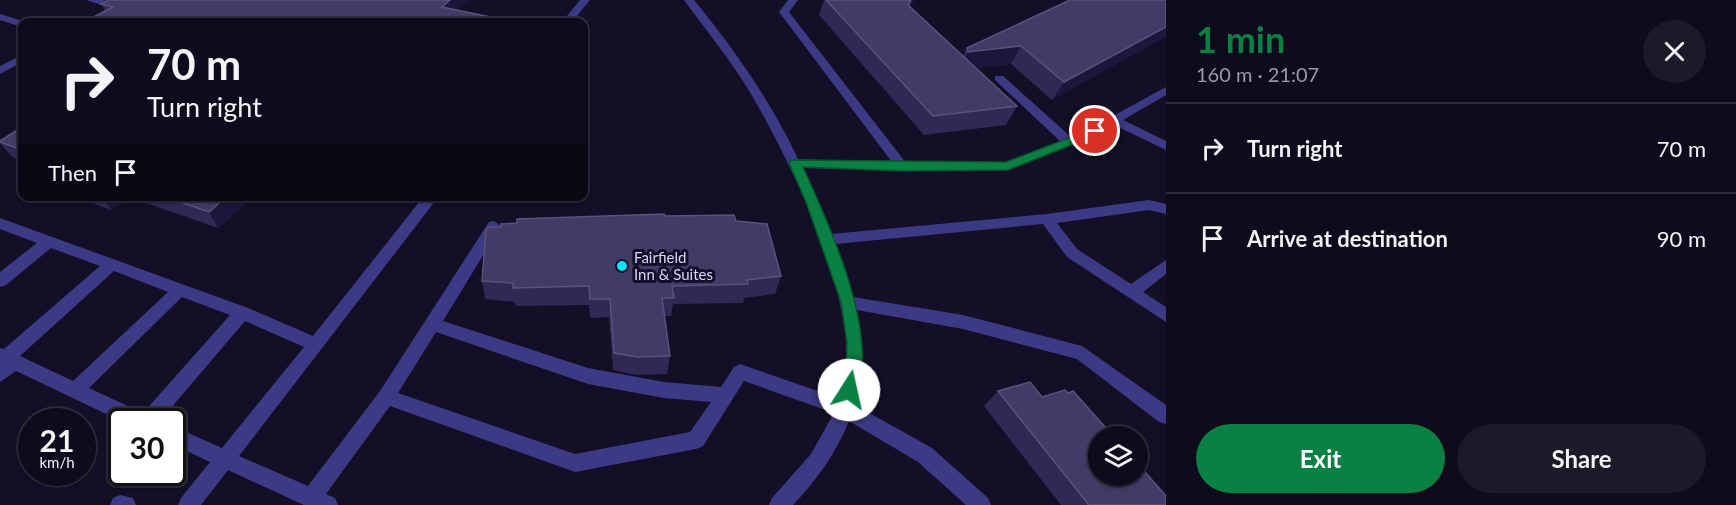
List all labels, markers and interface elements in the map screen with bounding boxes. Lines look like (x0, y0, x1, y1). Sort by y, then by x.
text: 1 min (1196, 17, 1285, 61)
button: close (1643, 20, 1706, 83)
text: 70 m (147, 39, 241, 89)
icon: right (48, 42, 126, 120)
text: 160 m · 21:07 (1196, 62, 1319, 86)
text: Turn right (147, 90, 262, 123)
pin (1069, 105, 1120, 156)
icon: arrive (1078, 114, 1111, 147)
icon: right (1196, 132, 1229, 165)
text: Turn right (1247, 135, 1342, 162)
text: 70 m (1657, 135, 1706, 162)
icon: arrive (109, 156, 142, 189)
text: Then (48, 159, 97, 186)
icon: arrive (1196, 222, 1229, 255)
text: Arrive at destination (1247, 225, 1448, 252)
text: 90 m (1657, 225, 1706, 252)
place label: Fairfield Inn & Suites (634, 248, 713, 283)
marker: Fairfield Inn & Suites (615, 259, 629, 273)
position arrow (817, 358, 881, 422)
speed limit sign: 30 (108, 408, 186, 486)
text: 21 (40, 422, 74, 458)
button: Exit (1196, 424, 1445, 493)
button: Share (1457, 424, 1706, 493)
map controls (1088, 426, 1148, 486)
button: layers (1088, 426, 1148, 486)
text: km/h (39, 453, 75, 471)

